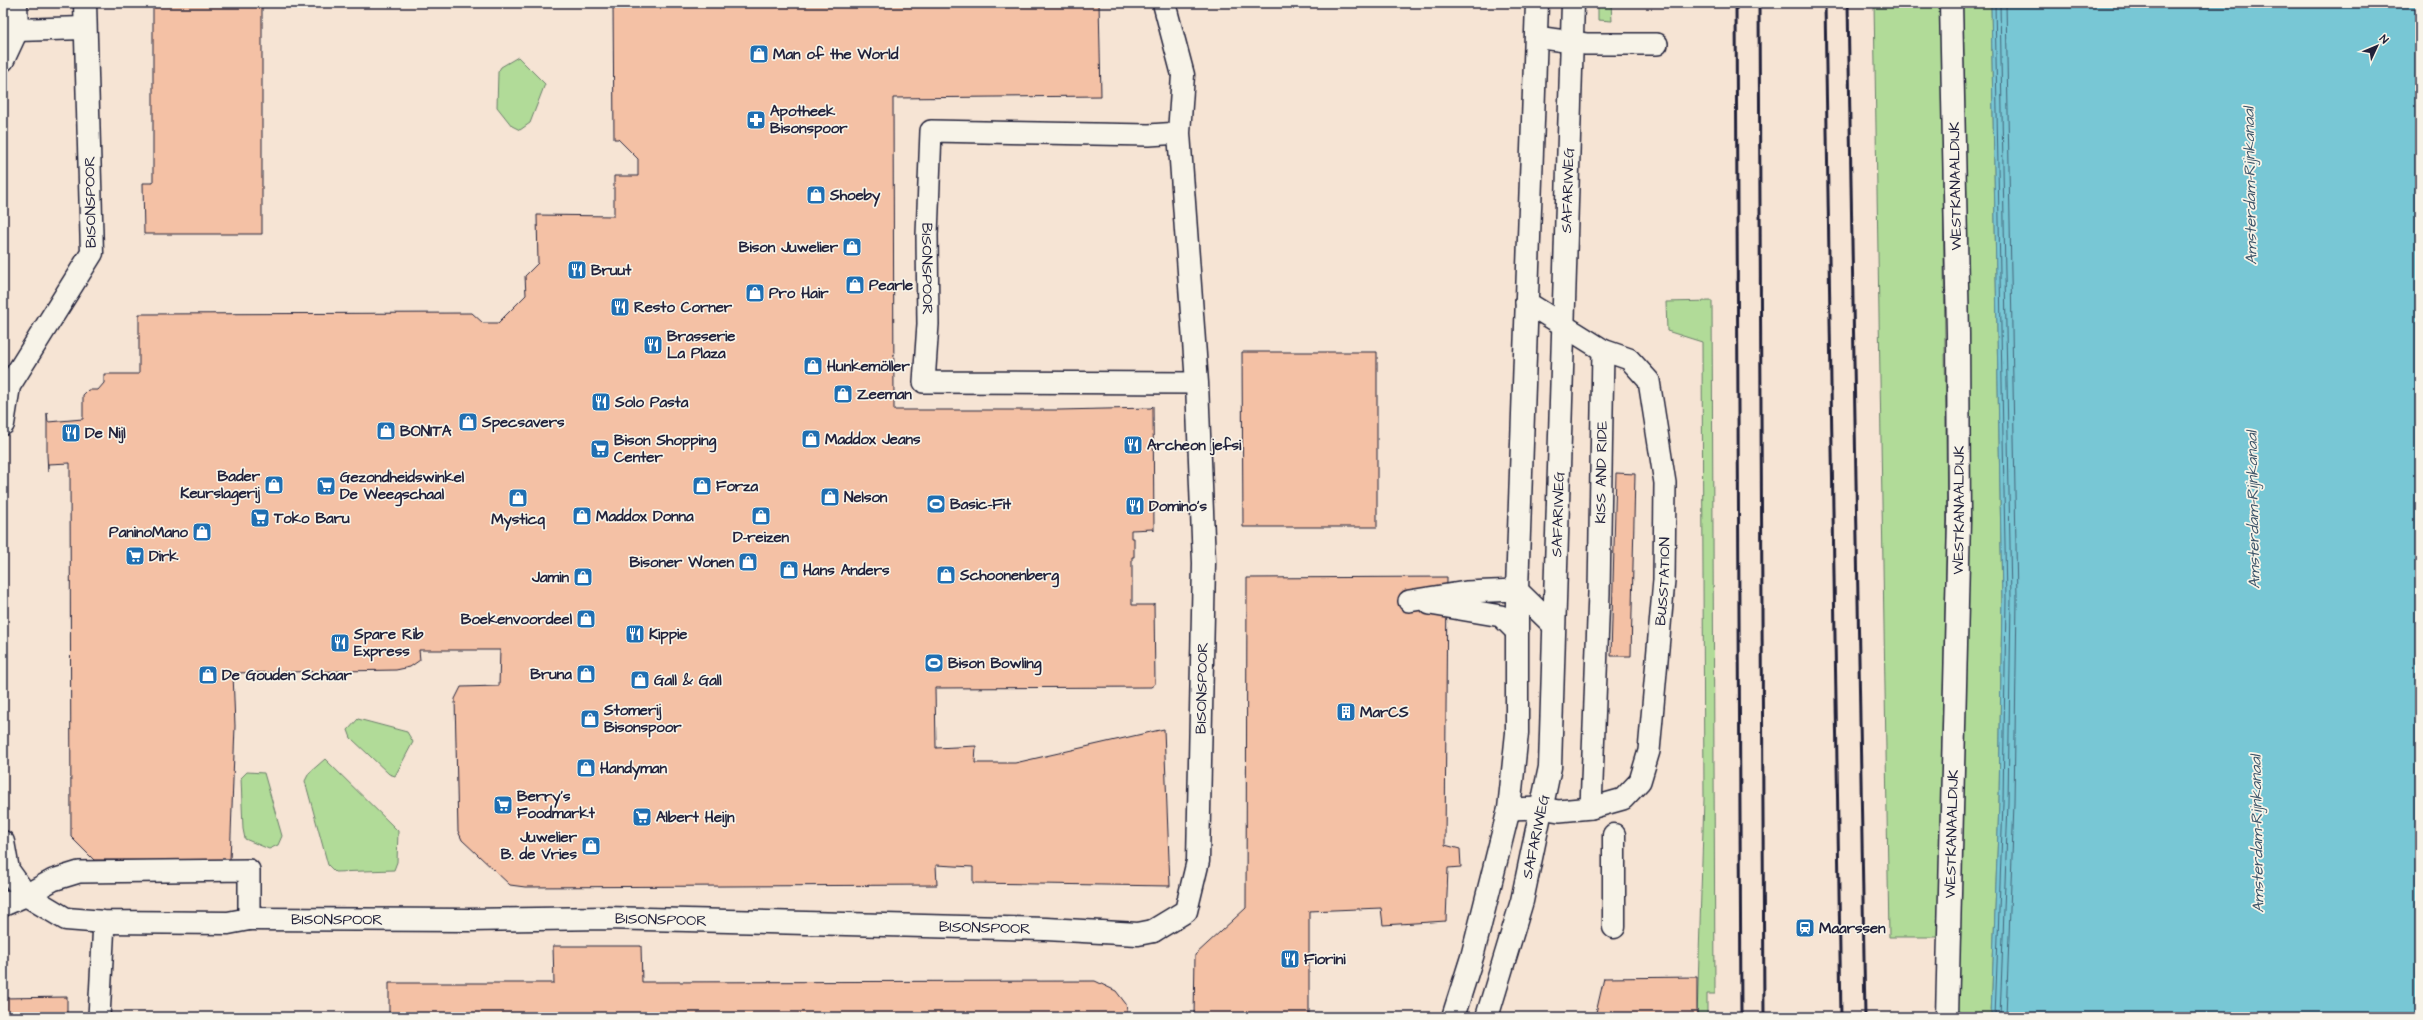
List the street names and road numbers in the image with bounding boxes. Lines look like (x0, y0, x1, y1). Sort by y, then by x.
street label: WESTKANAALDIJK (1944, 121, 1967, 251)
street label: SAFARIWEG (1556, 147, 1580, 233)
street label: BISONSPOOR (79, 156, 102, 248)
street label: BISONSPOOR (916, 222, 938, 315)
street label: KISS AND RIDE (1590, 420, 1613, 524)
street label: WESTKANAALDIJK (1948, 446, 1970, 575)
street label: SAFARIWEG (1546, 470, 1570, 557)
street label: BUSSTATION (1650, 537, 1675, 626)
street label: BISONSPOOR (1191, 642, 1213, 734)
street label: WESTKANAALDIJK (1940, 769, 1964, 899)
street label: SAFARIWEG (1517, 792, 1555, 881)
street label: BISONSPOOR (615, 908, 707, 932)
street label: BISONSPOOR (291, 909, 383, 931)
street label: BISONSPOOR (939, 916, 1031, 940)

